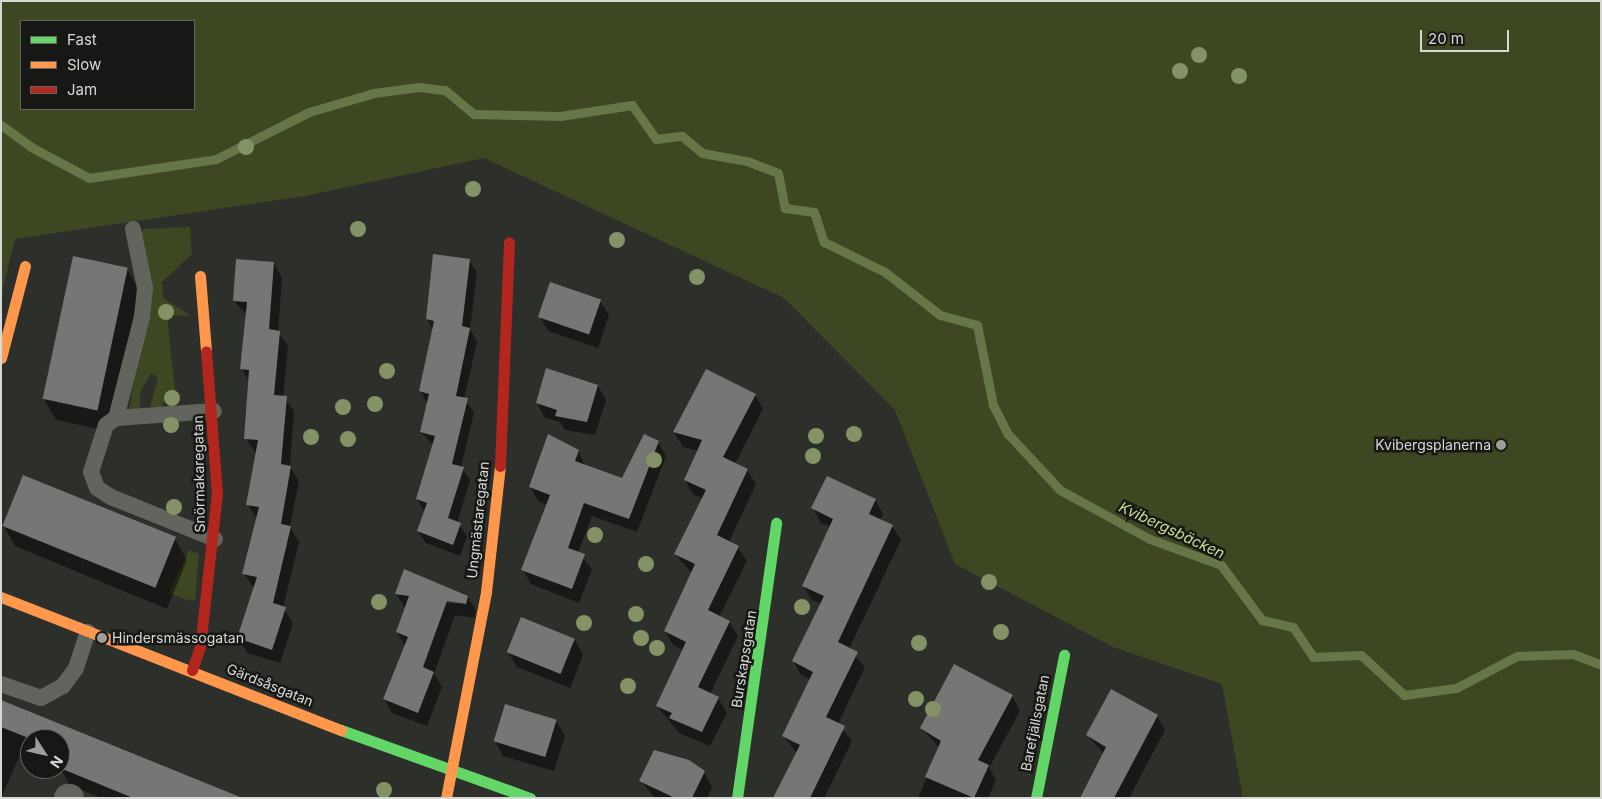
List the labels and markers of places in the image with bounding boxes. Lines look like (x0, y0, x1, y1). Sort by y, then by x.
place label: Kvibergsplanerna (1375, 437, 1491, 453)
marker: Kvibergsplanerna (1495, 439, 1507, 451)
place label: Hindersmässogatan (112, 630, 244, 646)
marker: Hindersmässogatan (96, 632, 108, 644)

